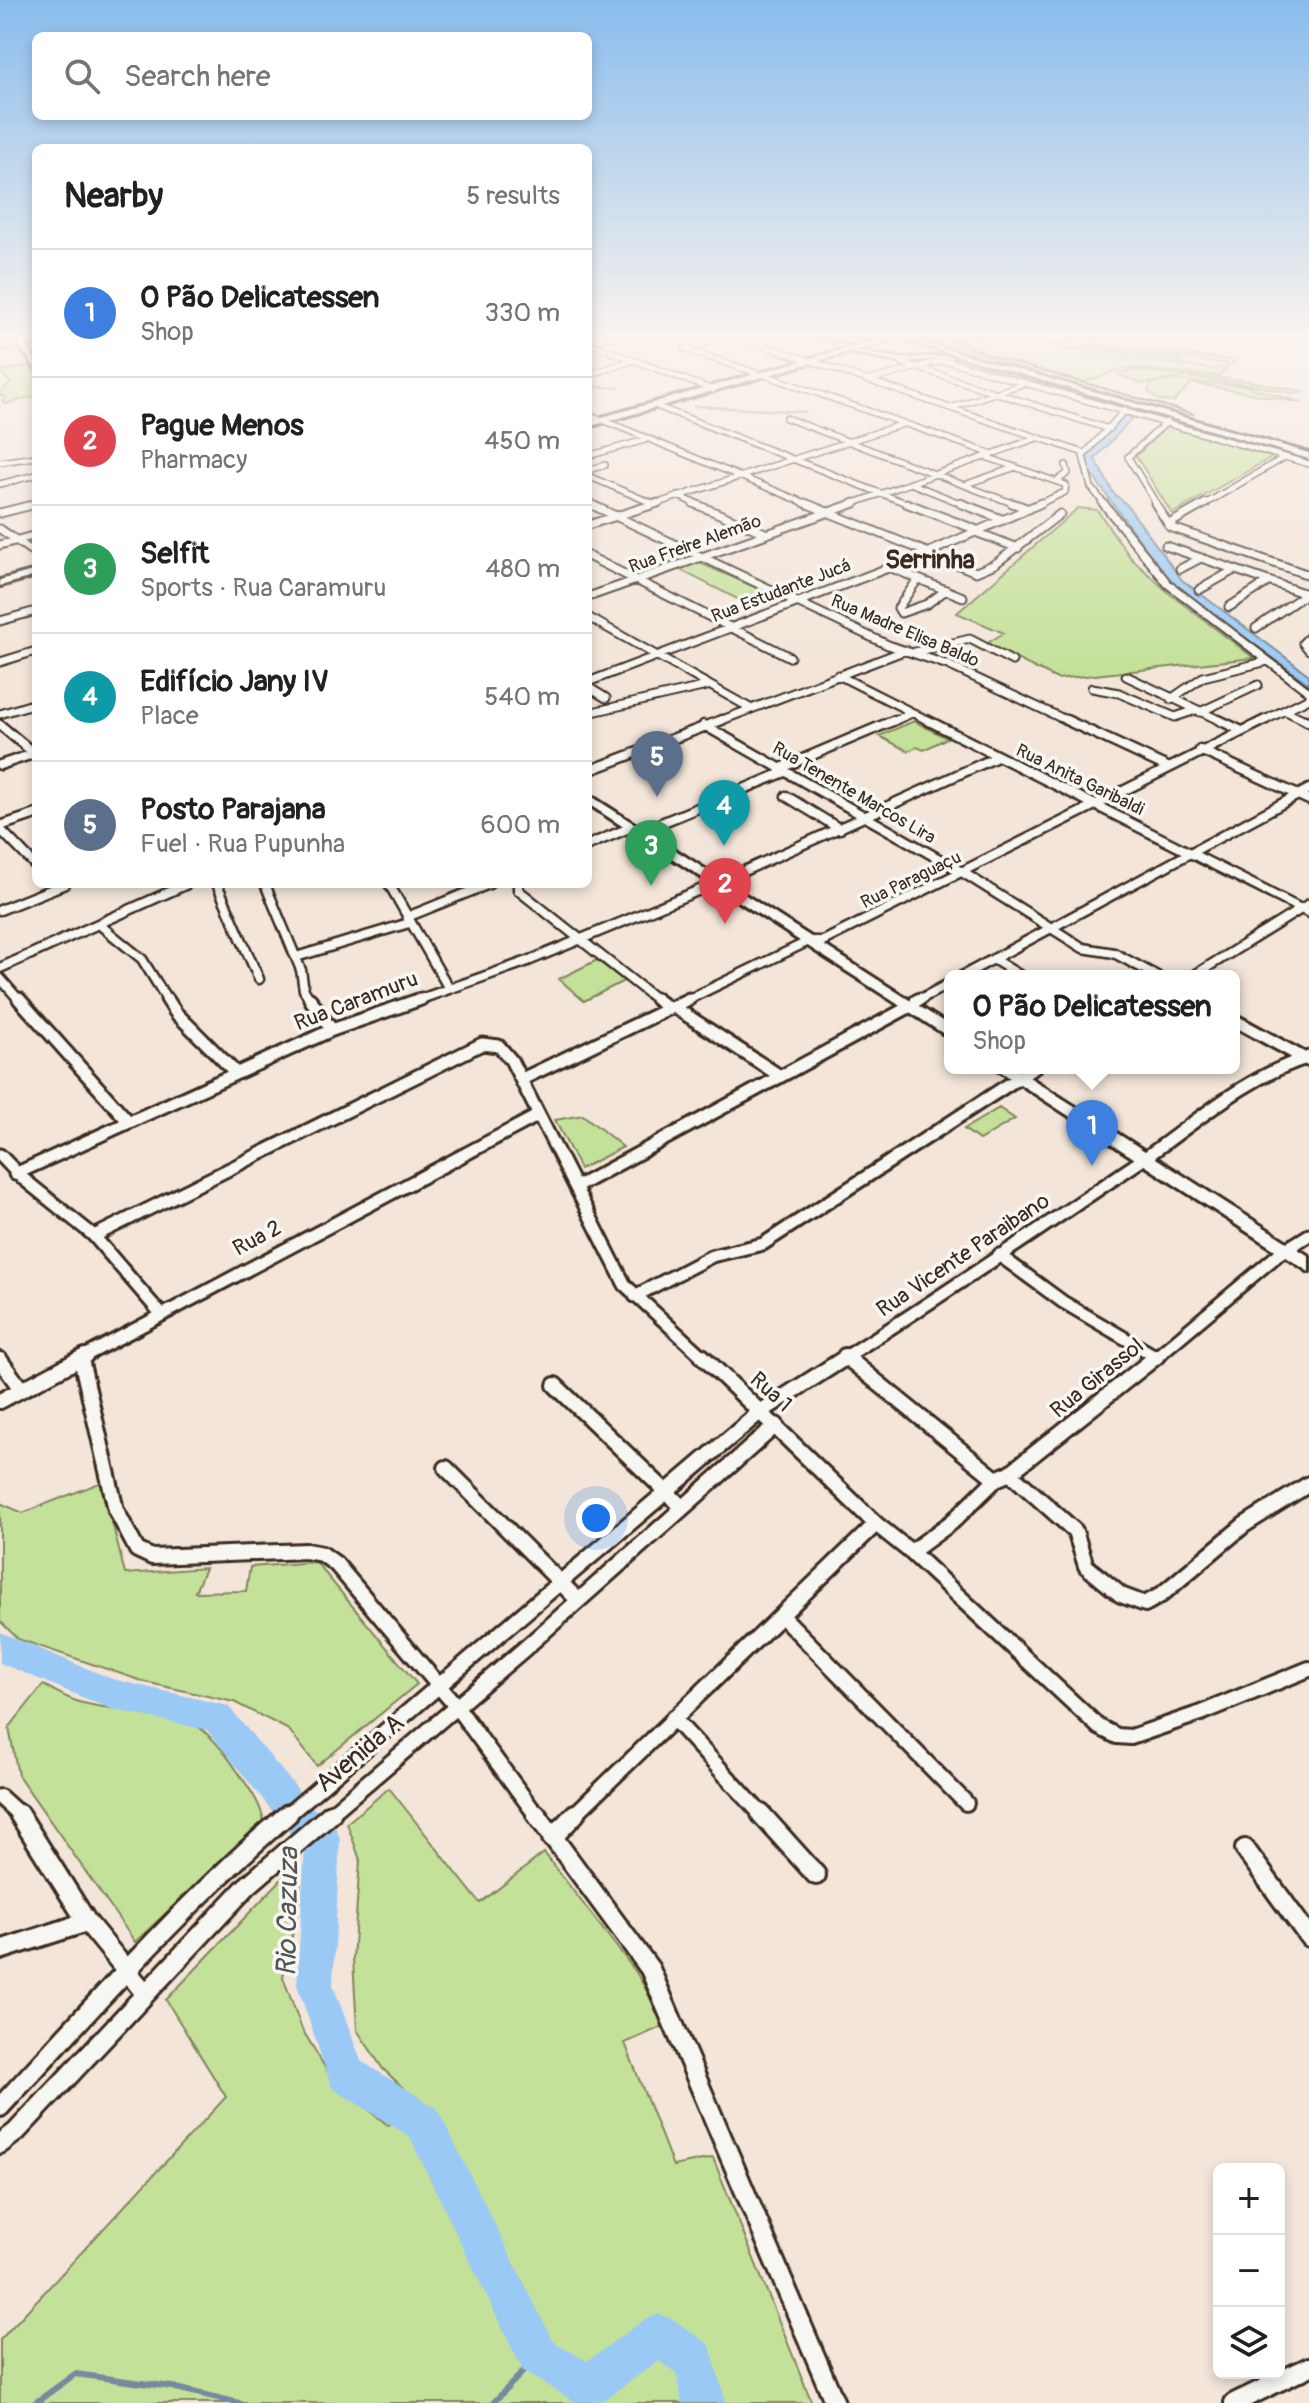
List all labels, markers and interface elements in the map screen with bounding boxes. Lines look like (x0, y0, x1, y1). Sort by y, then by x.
search box (32, 32, 592, 120)
icon: search (60, 54, 104, 98)
text: Search here (124, 58, 271, 95)
text: Nearby (64, 175, 163, 218)
text: 5 results (466, 180, 560, 212)
text: O Pão Delicatessen (140, 279, 379, 316)
text: 1 (85, 297, 95, 329)
text: 330 m (484, 297, 560, 329)
text: Shop (140, 316, 194, 348)
text: Pague Menos (140, 407, 304, 444)
text: 2 (83, 425, 97, 457)
text: 450 m (484, 425, 560, 457)
text: Pharmacy (140, 444, 247, 476)
street label: Rua Freire Alemão (626, 509, 765, 579)
text: Selfit (140, 535, 209, 572)
district label: Serrinha (885, 544, 975, 576)
text: 3 (83, 553, 97, 585)
text: 480 m (485, 553, 560, 585)
street label: Rua Estudante Jucá (708, 554, 854, 628)
text: Sports · Rua Caramuru (140, 572, 386, 604)
street label: Rua Madre Elisa Baldo (827, 589, 983, 673)
text: Edifício Jany IV (140, 663, 329, 700)
text: 4 (82, 681, 98, 713)
text: 540 m (484, 681, 560, 713)
text: Place (140, 700, 199, 732)
pin: 5 (631, 731, 683, 797)
street label: Rua Tenente Marcos Lira (768, 737, 940, 849)
street label: Rua Anita Garibaldi (1012, 739, 1148, 821)
pin: 4 (698, 780, 750, 846)
text: Posto Parajana (140, 791, 326, 828)
text: 5 (83, 809, 97, 841)
text: 600 m (481, 809, 560, 841)
pin: 3 (625, 820, 677, 886)
text: Fuel · Rua Pupunha (140, 828, 345, 860)
street label: Rua Paraguaçu (857, 846, 965, 914)
pin: 2 (699, 858, 751, 924)
street label: Rua Caramuru (290, 965, 422, 1037)
popup (944, 970, 1240, 1074)
text: O Pão Delicatessen (972, 988, 1212, 1025)
text: Shop (972, 1025, 1026, 1057)
pin: 1 (1066, 1100, 1118, 1166)
street label: Rua Vicente Paraibano (871, 1187, 1055, 1323)
street label: Rua 2 (228, 1214, 286, 1262)
street label: Rua Girassol (1045, 1332, 1149, 1424)
street label: Rua 1 (744, 1366, 798, 1418)
your location (576, 1498, 616, 1538)
street label: Avenida A (309, 1707, 411, 1799)
water label: Rio Cazuza (269, 1845, 307, 1977)
map controls (1213, 2163, 1285, 2379)
button: + (1213, 2163, 1285, 2235)
button: − (1213, 2235, 1285, 2307)
button: layers (1213, 2307, 1285, 2379)

